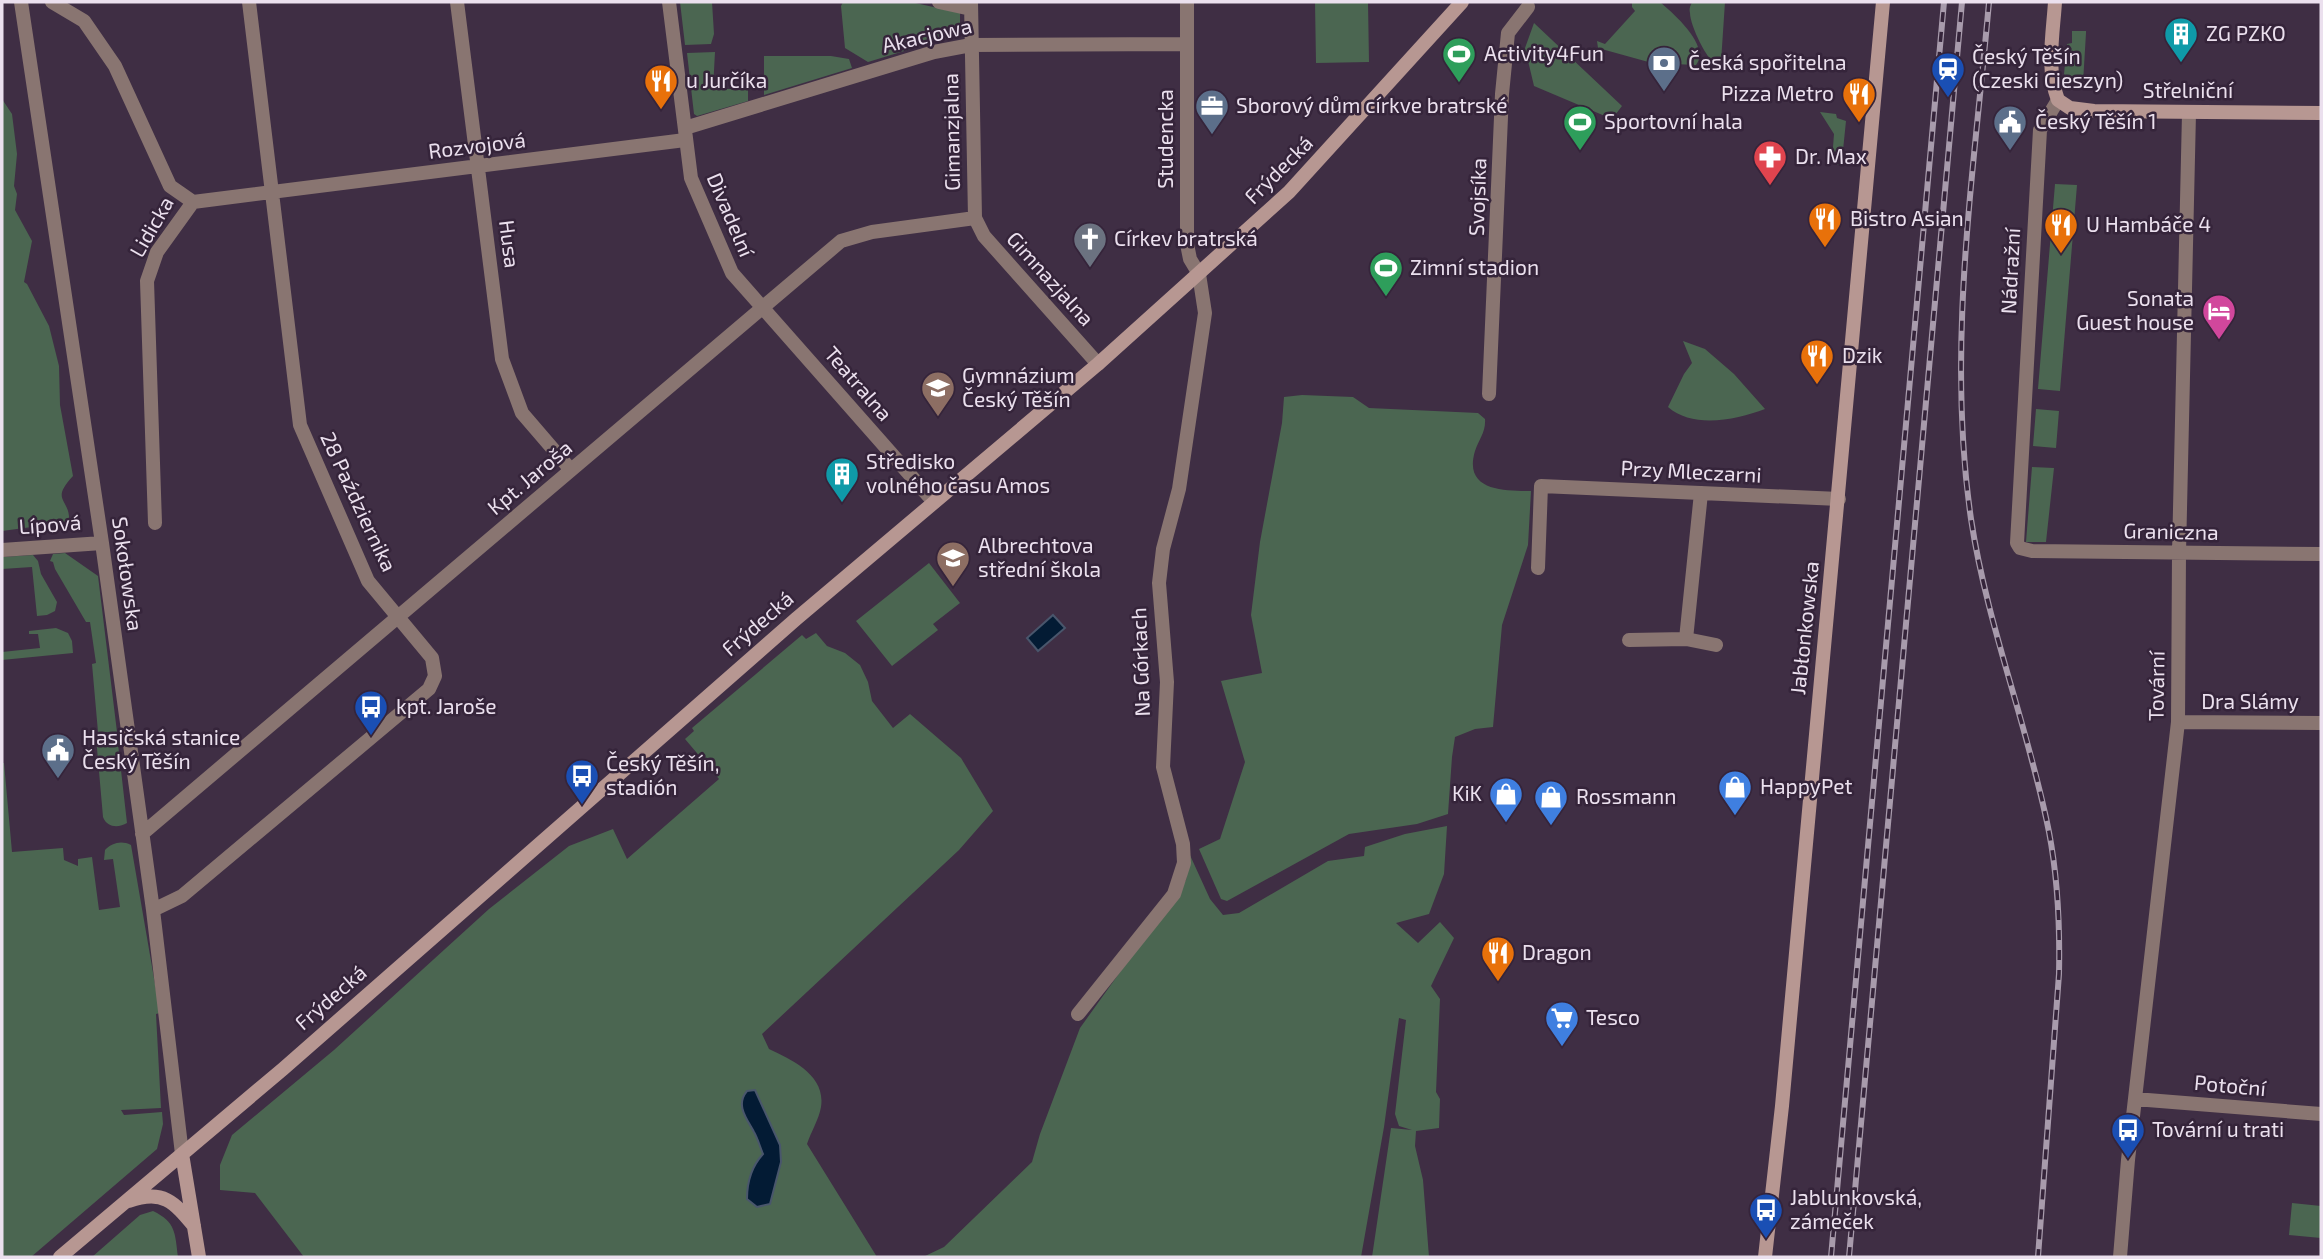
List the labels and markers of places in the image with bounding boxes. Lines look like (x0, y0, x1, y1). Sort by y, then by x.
building icon: ZG PZKO (2162, 15, 2200, 64)
place label: ZG PZKO (2206, 20, 2286, 45)
sports icon: Activity4Fun (1440, 35, 1478, 84)
place label: Activity4Fun (1484, 40, 1604, 65)
place label: Český Těšín (Czeski Cieszyn) (1972, 43, 2123, 92)
bank icon: Česká spořitelna (1645, 44, 1683, 93)
place label: Česká spořitelna (1688, 49, 1846, 74)
station icon: Český Těšín (Czeski Cieszyn) (1929, 50, 1967, 99)
restaurant icon: u Jurčíka (642, 62, 680, 111)
place label: u Jurčíka (686, 67, 767, 92)
restaurant icon: Pizza Metro (1840, 75, 1878, 124)
place label: Pizza Metro (1721, 80, 1834, 105)
office icon: Sborový dům církve bratrské (1193, 87, 1231, 136)
place label: Sborový dům církve bratrské (1236, 92, 1507, 117)
sports icon: Sportovní hala (1561, 103, 1599, 152)
public building icon: Český Těšín 1 (1991, 103, 2029, 152)
place label: Sportovní hala (1604, 108, 1743, 133)
place label: Český Těšín 1 (2035, 108, 2157, 133)
pharmacy icon: Dr. Max (1751, 138, 1789, 187)
place label: Dr. Max (1795, 143, 1867, 168)
restaurant icon: Bistro Asian (1806, 200, 1844, 249)
place label: Bistro Asian (1850, 205, 1964, 230)
restaurant icon: U Hambáče 4 (2042, 206, 2080, 255)
place label: U Hambáče 4 (2086, 211, 2211, 236)
church icon: Církev bratrská (1071, 220, 1109, 269)
place label: Církev bratrská (1114, 225, 1258, 250)
sports icon: Zimní stadion (1367, 249, 1405, 298)
place label: Zimní stadion (1410, 254, 1539, 279)
place label: Sonata Guest house (2076, 285, 2194, 334)
hotel icon: Sonata Guest house (2200, 292, 2238, 341)
restaurant icon: Dzik (1798, 337, 1836, 386)
place label: Dzik (1842, 342, 1883, 367)
place label: Gymnázium Český Těšín (962, 362, 1075, 411)
school or university icon: Gymnázium Český Těšín (919, 369, 957, 418)
place label: Středisko volného času Amos (866, 448, 1050, 497)
building icon: Středisko volného času Amos (823, 455, 861, 504)
place label: Albrechtova střední škola (978, 532, 1101, 581)
school or university icon: Albrechtova střední škola (934, 539, 972, 588)
bus stop icon: kpt. Jaroše (352, 688, 390, 737)
place label: kpt. Jaroše (396, 693, 497, 718)
place label: Hasičská stanice Český Těšín (82, 724, 240, 773)
public building icon: Hasičská stanice Český Těšín (39, 731, 77, 780)
place label: Český Těšín, stadión (606, 750, 719, 799)
bus stop icon: Český Těšín, stadión (563, 757, 601, 806)
shop icon: HappyPet (1716, 768, 1754, 817)
place label: HappyPet (1760, 773, 1852, 798)
shop icon: KiK (1487, 775, 1525, 824)
shop icon: Rossmann (1532, 778, 1570, 827)
place label: KiK (1452, 780, 1483, 805)
place label: Rossmann (1576, 783, 1676, 808)
restaurant icon: Dragon (1479, 934, 1517, 983)
place label: Dragon (1522, 939, 1592, 964)
supermarket icon: Tesco (1543, 999, 1581, 1048)
place label: Tesco (1586, 1004, 1640, 1029)
bus stop icon: Tovární u trati (2109, 1111, 2147, 1160)
place label: Tovární u trati (2152, 1116, 2284, 1141)
place label: Jablunkovská, zámeček (1790, 1184, 1922, 1233)
bus stop icon: Jablunkovská, zámeček (1747, 1191, 1785, 1240)

